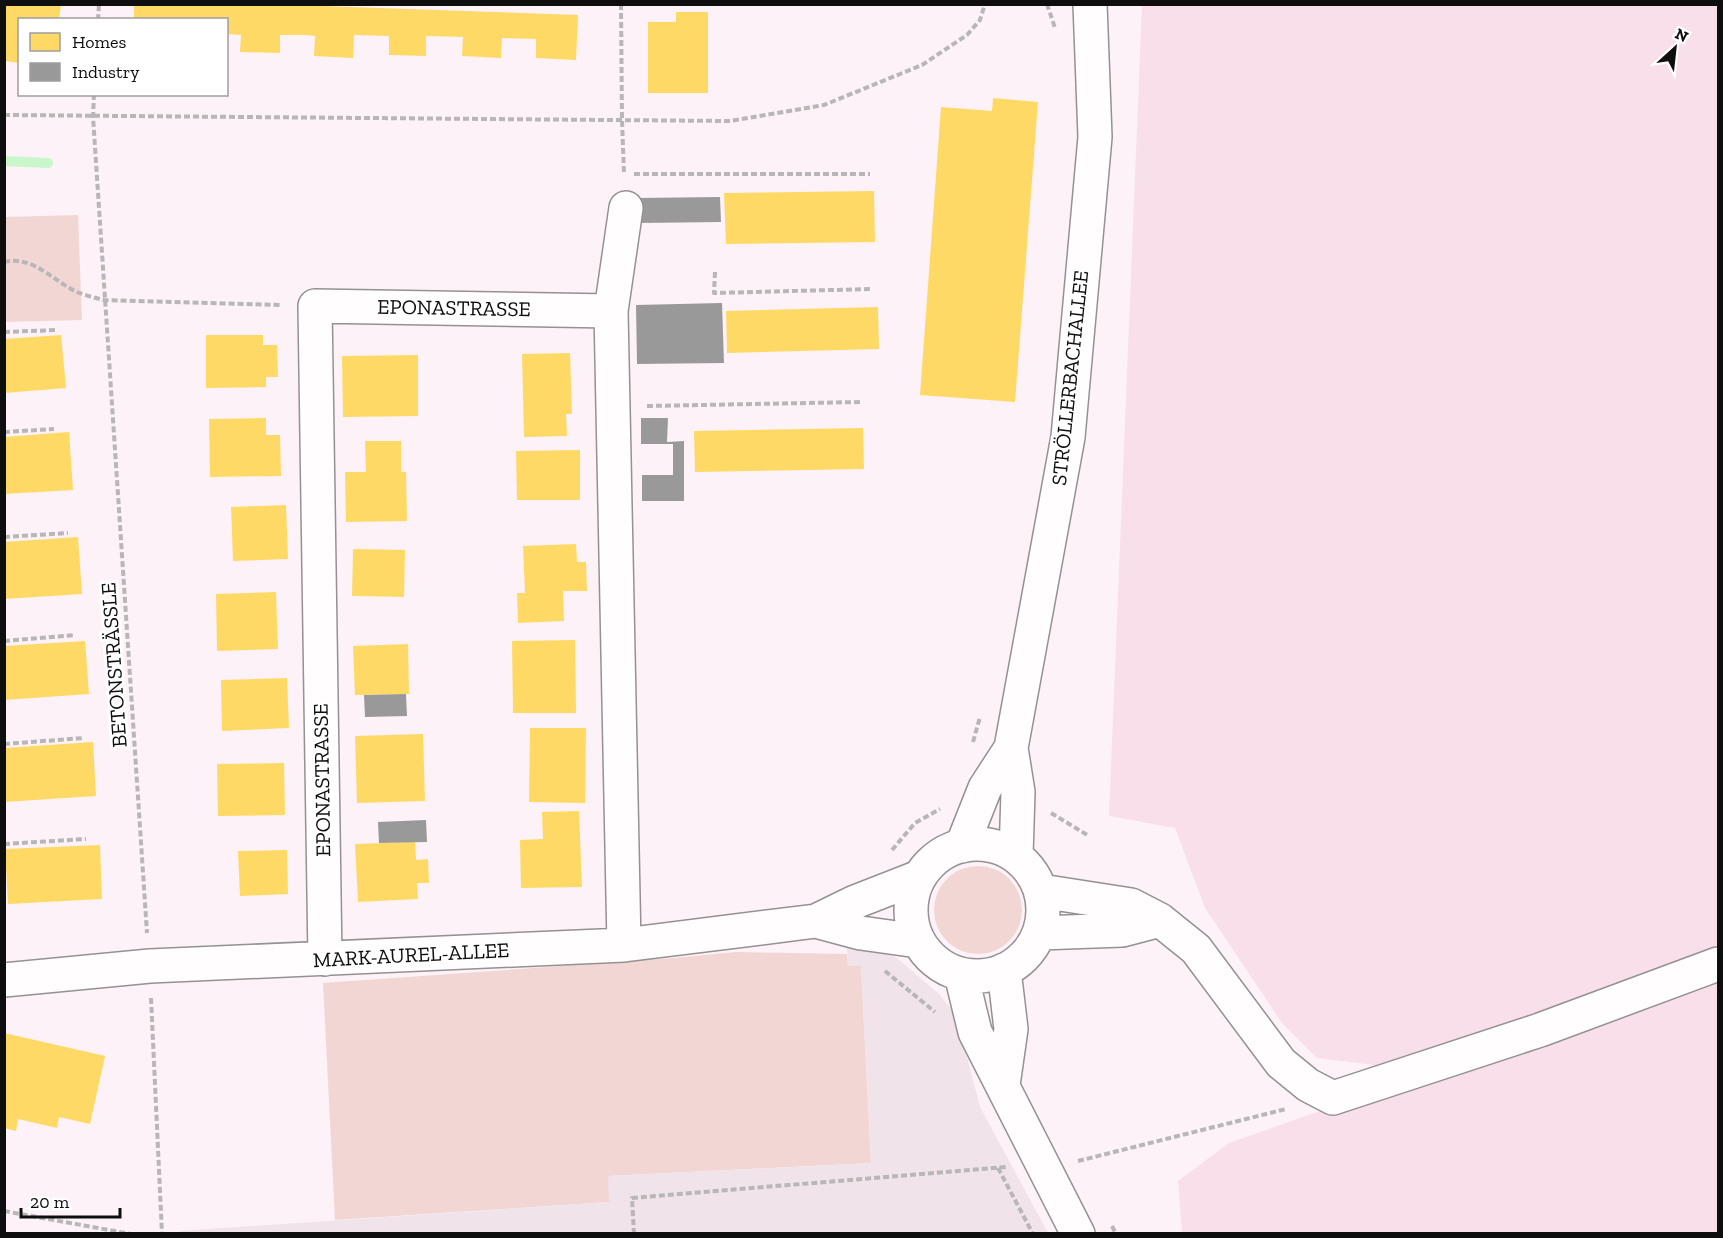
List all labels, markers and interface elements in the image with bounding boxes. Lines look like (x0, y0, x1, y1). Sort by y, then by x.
legend (18, 18, 228, 96)
north arrow (1645, 18, 1705, 78)
text: N (1672, 24, 1691, 46)
text: Homes (72, 31, 126, 53)
text: Industry (72, 61, 140, 83)
street label: STRÖLLERBACHALLEE (1046, 269, 1093, 487)
street label: EPONASTRASSE (377, 294, 531, 321)
street label: BETONSTRÄSSLE (95, 582, 132, 748)
street label: EPONASTRASSE (308, 703, 335, 857)
street label: MARK-AUREL-ALLEE (312, 937, 510, 972)
scale bar (21, 1181, 120, 1219)
text: 20 m (30, 1191, 70, 1213)

